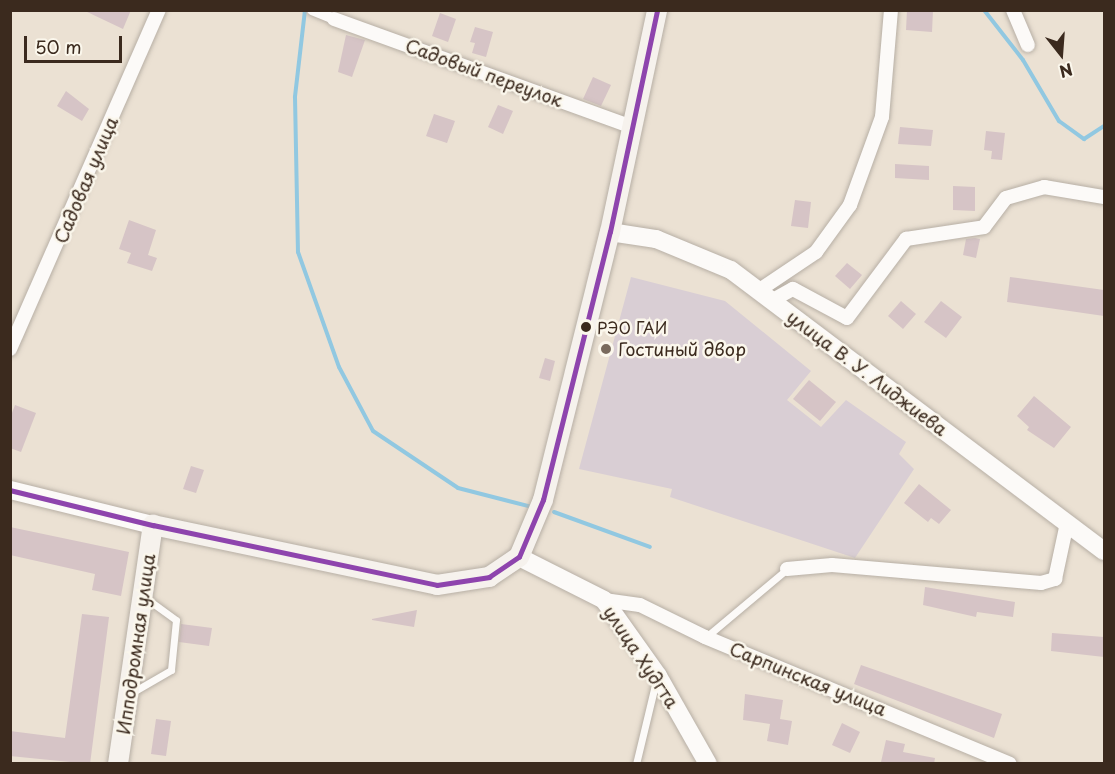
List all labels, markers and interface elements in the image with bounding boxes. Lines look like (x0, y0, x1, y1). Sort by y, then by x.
scale bar (27, 24, 124, 62)
north arrow (1031, 24, 1091, 84)
text: 50 m (35, 33, 82, 60)
street label: Садовый переулок (403, 35, 565, 111)
text: N (1057, 58, 1076, 85)
street label: Садовая улица (49, 113, 123, 247)
street label: улица В. У. Лиджиева (782, 306, 952, 440)
place label: РЭО ГАИ (597, 317, 667, 337)
marker: РЭО ГАИ (580, 321, 592, 333)
place label: Гостиный двор (618, 338, 747, 360)
marker: Гостиный двор (599, 342, 613, 356)
street label: Ипподромная улица (113, 552, 159, 736)
street label: улица Худгта (599, 601, 683, 713)
street label: Сарпинская улица (726, 638, 890, 720)

